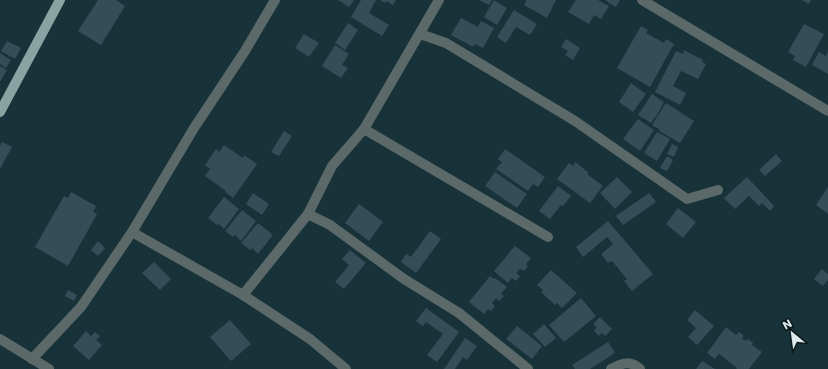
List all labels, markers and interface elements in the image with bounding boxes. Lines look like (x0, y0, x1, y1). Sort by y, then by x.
north arrow (772, 313, 812, 353)
text: N (780, 315, 795, 333)

